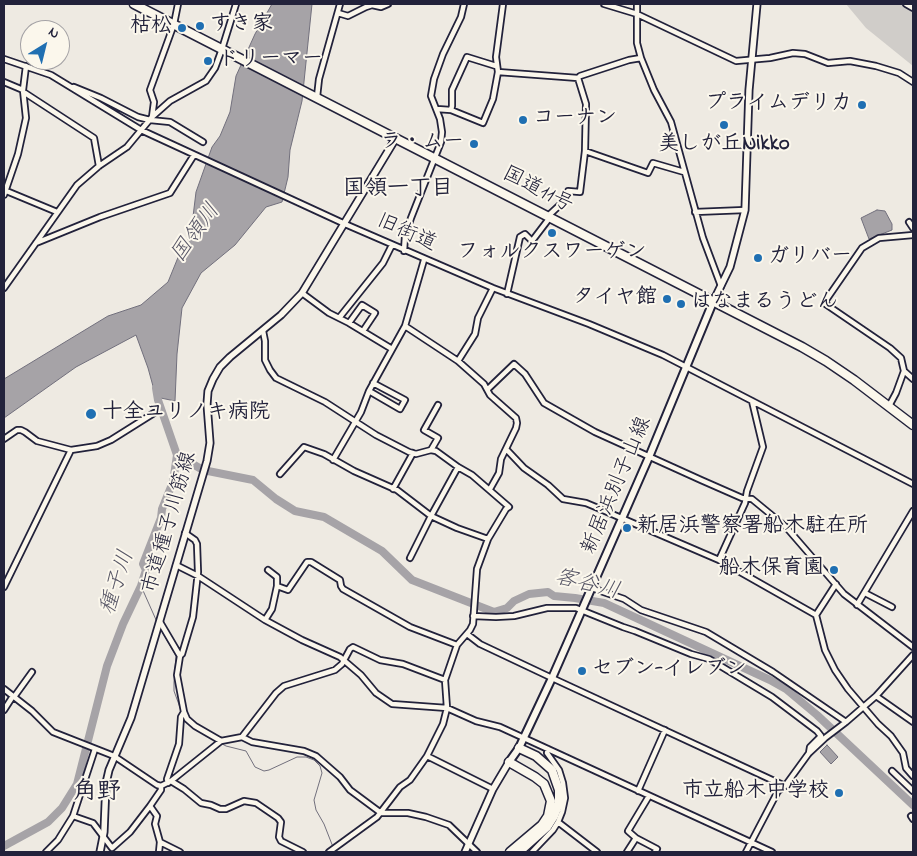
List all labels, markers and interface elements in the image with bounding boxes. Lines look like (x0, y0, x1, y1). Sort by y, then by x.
place label: すき家 (210, 13, 273, 39)
place label: 枯松 (130, 15, 172, 41)
north arrow (20, 20, 70, 70)
marker: すき家 (194, 20, 206, 32)
text: N (44, 22, 64, 45)
marker: 枯松 (176, 22, 188, 34)
place label: ドリーマー (218, 48, 323, 74)
marker: ドリーマー (202, 55, 214, 67)
place label: プライムデリカ (705, 92, 852, 118)
marker: プライムデリカ (856, 99, 868, 111)
place label: コーナン (533, 107, 617, 133)
marker: コーナン (517, 114, 529, 126)
marker: 美しが丘Nikko (718, 119, 730, 131)
place label: ラ・ムー (380, 131, 464, 157)
place label: 美しが丘Nikko (658, 133, 790, 159)
marker: ラ・ムー (468, 138, 480, 150)
street label: 国道11号 (497, 162, 577, 220)
district label: 国領一丁目 (343, 177, 453, 203)
water label: 国領川 (167, 200, 227, 268)
street label: 旧街道 (372, 210, 440, 258)
marker: フォルクスワーゲン (546, 227, 558, 239)
place label: フォルクスワーゲン (458, 241, 646, 267)
place label: ガリバー (768, 245, 852, 271)
marker: ガリバー (752, 252, 764, 264)
place label: タイヤ館 (573, 286, 657, 312)
place label: はなまるうどん (691, 291, 838, 317)
marker: タイヤ館 (661, 293, 673, 305)
marker: はなまるうどん (675, 298, 687, 310)
place label: 十全ユリノキ病院 (102, 401, 270, 427)
marker: 十全ユリノキ病院 (84, 407, 98, 421)
street label: 新居浜別子山線 (578, 413, 658, 559)
street label: 市道種子川筋線 (139, 449, 203, 597)
place label: 新居浜警察署船木駐在所 (637, 515, 868, 541)
marker: 新居浜警察署船木駐在所 (621, 522, 633, 534)
water label: 種子川 (96, 548, 142, 618)
place label: 船木保育園 (719, 557, 824, 583)
marker: 船木保育園 (828, 564, 840, 576)
water label: 客谷川 (552, 565, 622, 607)
place label: セブン-イレブン (592, 658, 747, 684)
marker: セブン-イレブン (576, 665, 588, 677)
district label: 角野 (73, 780, 121, 808)
place label: 市立船木中学校 (682, 780, 829, 806)
marker: 市立船木中学校 (833, 787, 845, 799)

